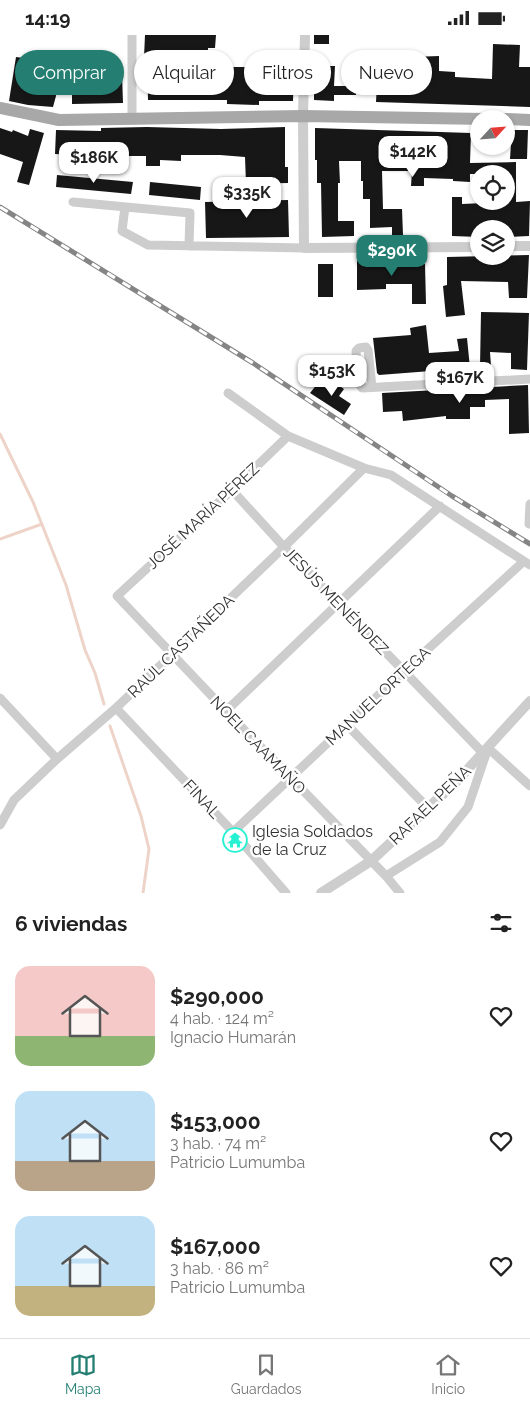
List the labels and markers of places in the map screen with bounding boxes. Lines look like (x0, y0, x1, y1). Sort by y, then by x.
pin: $142K (378, 135, 448, 178)
pin: $186K (59, 141, 129, 184)
pin: $335K (212, 177, 282, 219)
pin: $290K (357, 235, 427, 277)
pin: $153K (297, 355, 367, 397)
pin: $167K (425, 361, 495, 404)
place label: Iglesia Soldados de la Cruz (252, 822, 373, 859)
temple icon: Iglesia Soldados de la Cruz (222, 827, 248, 853)

